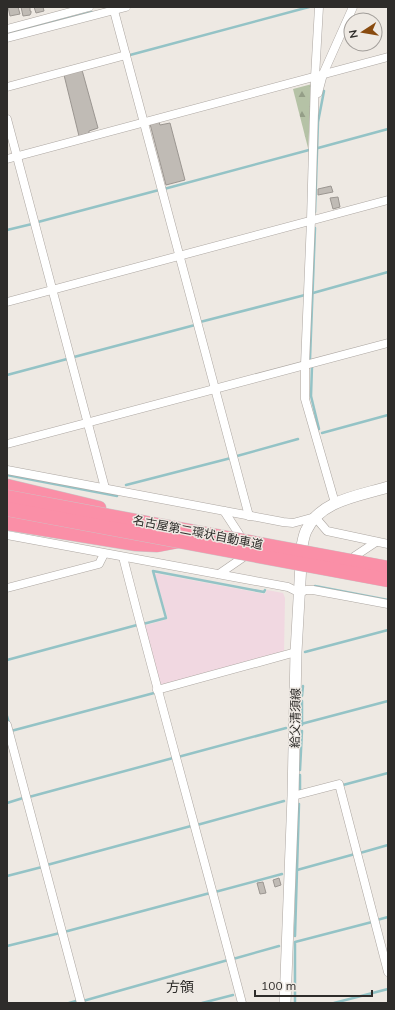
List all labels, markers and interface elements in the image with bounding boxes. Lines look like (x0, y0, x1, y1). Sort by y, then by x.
north arrow (343, 12, 383, 52)
text: N (346, 29, 361, 40)
street label: 名古屋第二環状自動車道 (132, 512, 264, 552)
street label: 給父清須線 (287, 688, 303, 748)
scale bar (255, 972, 372, 998)
district label: 方領 (166, 978, 194, 996)
text: 100 m (261, 978, 296, 993)

